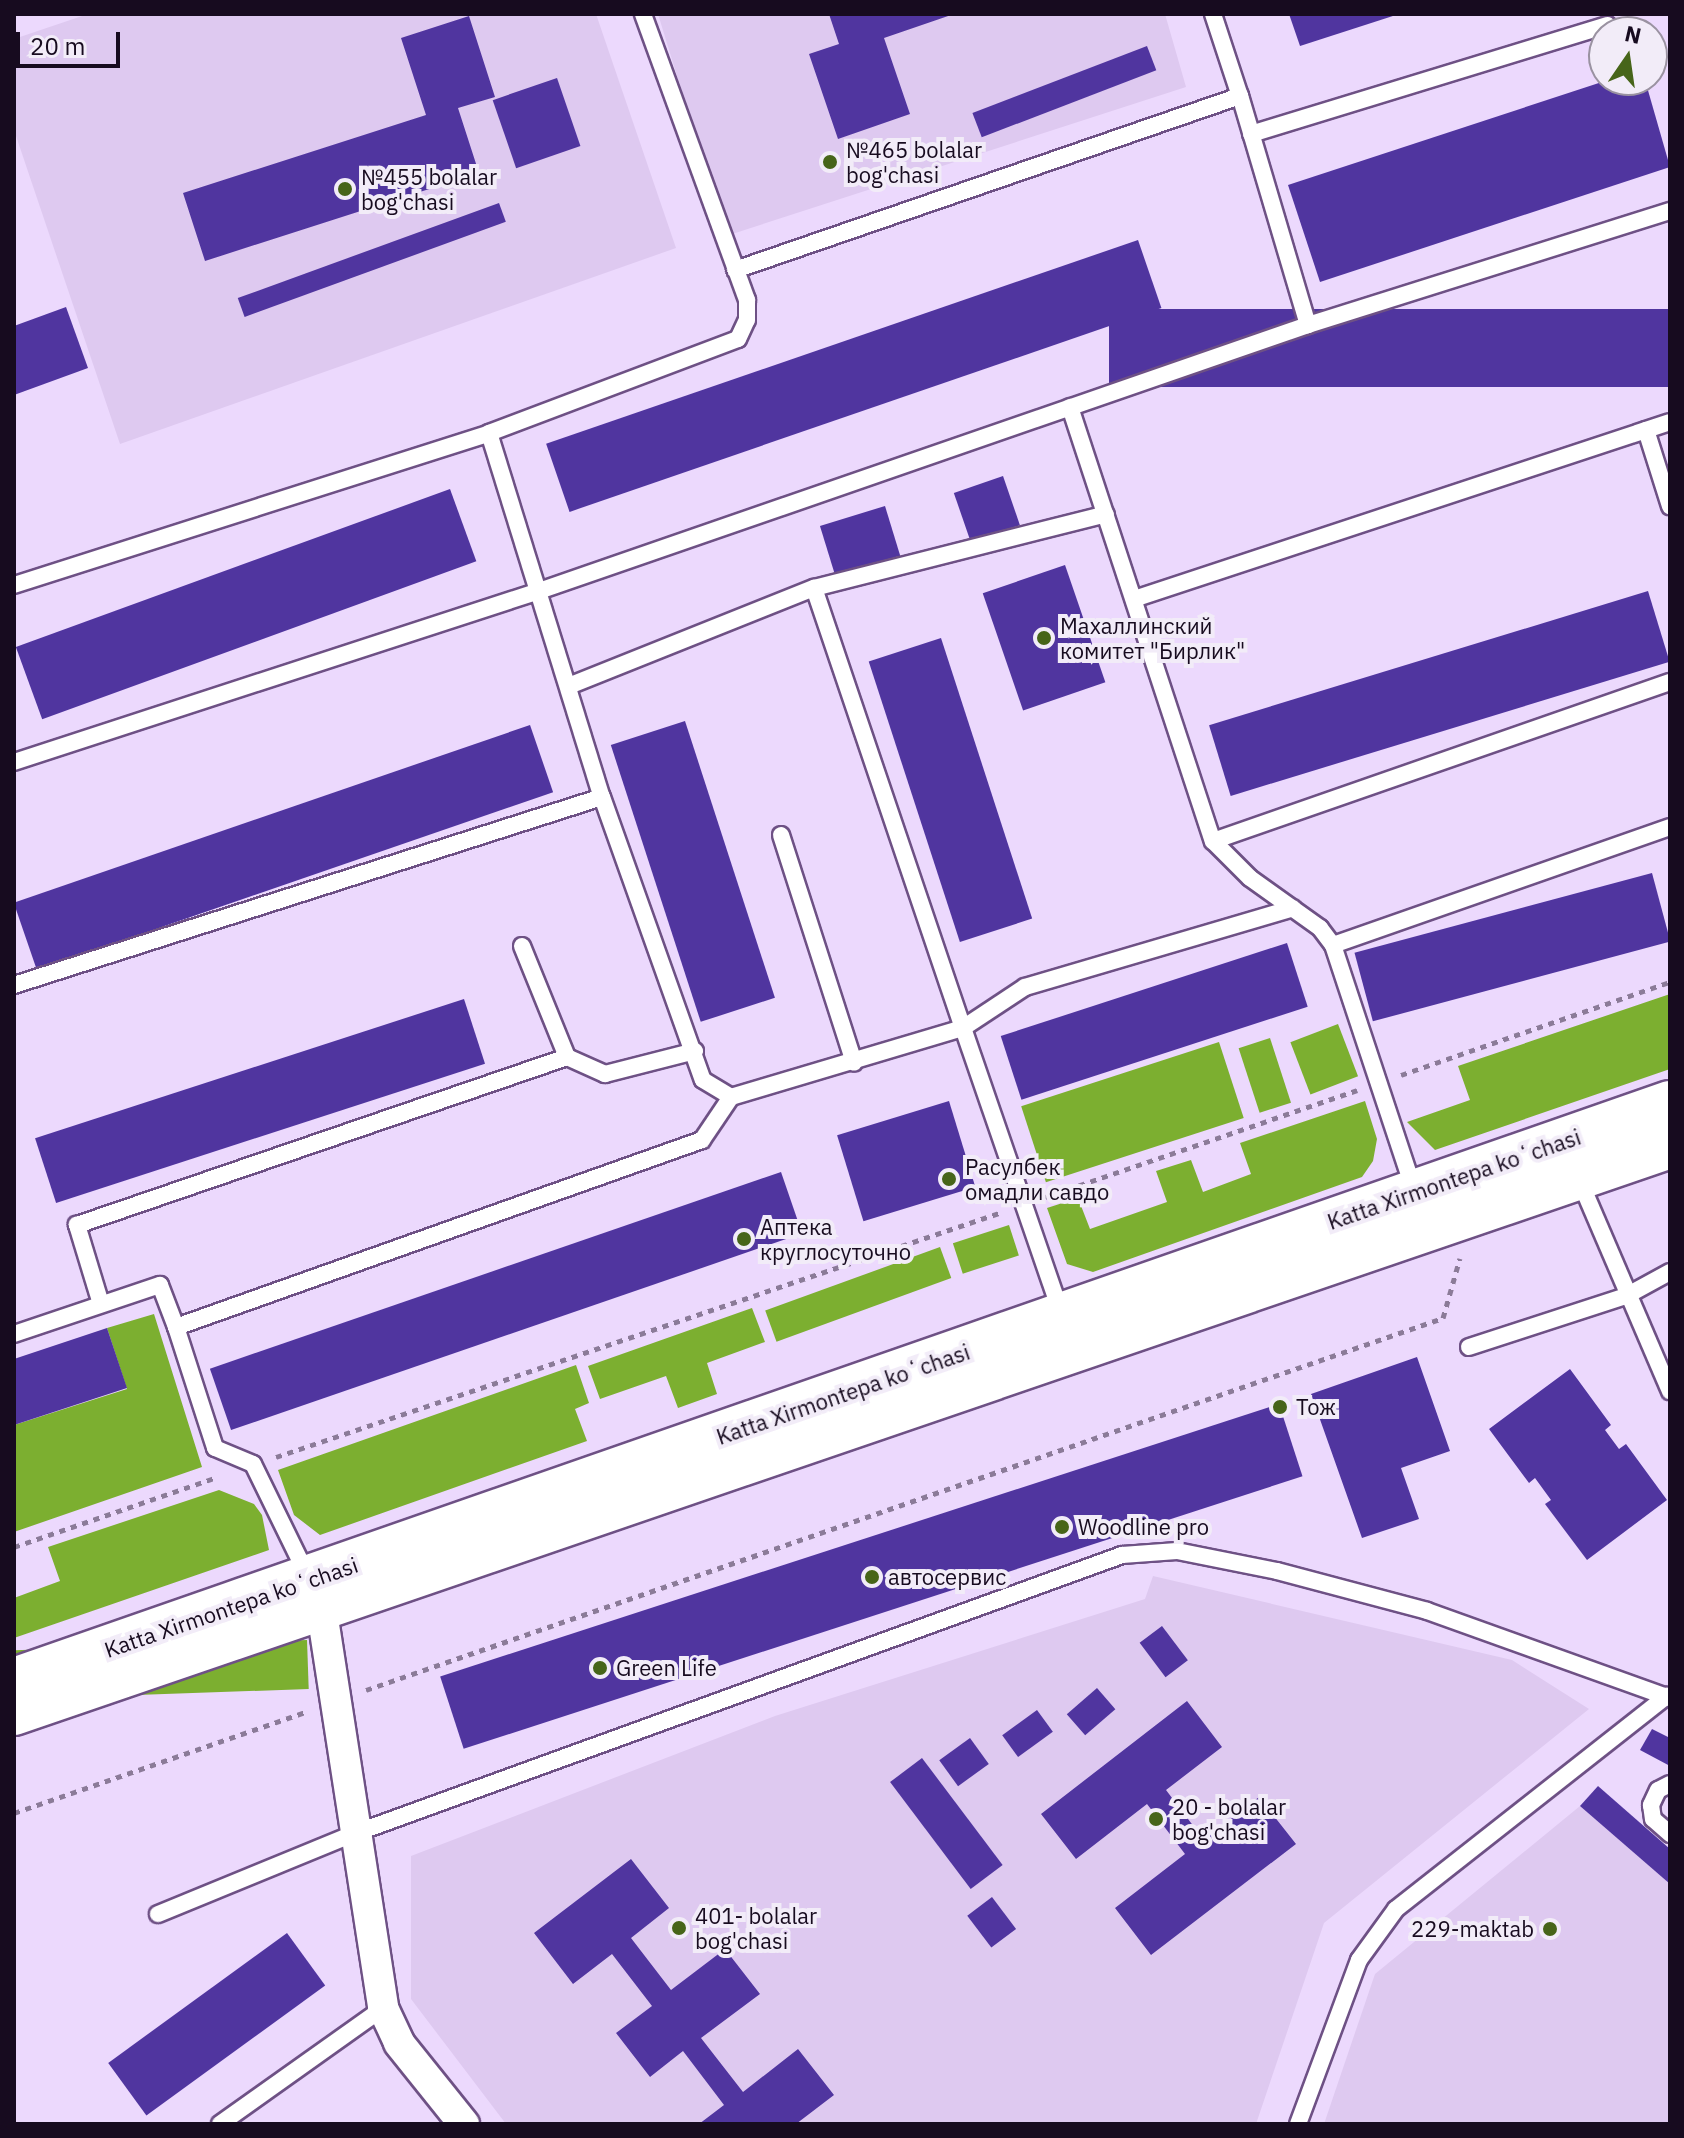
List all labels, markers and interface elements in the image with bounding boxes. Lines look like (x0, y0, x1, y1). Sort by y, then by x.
scale bar (20, 16, 124, 66)
north arrow (1588, 16, 1668, 96)
text: N (1622, 18, 1644, 50)
text: 20 m (30, 30, 85, 62)
place label: №465 bolalar bog'chasi (846, 136, 982, 188)
marker: №465 bolalar bog'chasi (821, 153, 839, 171)
place label: №455 bolalar bog'chasi (361, 163, 497, 214)
marker: №455 bolalar bog'chasi (336, 180, 354, 198)
place label: Махаллинский комитет "Бирлик" (1060, 612, 1245, 664)
marker: Махаллинский комитет "Бирлик" (1035, 629, 1053, 647)
street label: Katta Xirmontepa koʻchasi (1324, 1123, 1584, 1235)
place label: Расулбек омадли савдо (965, 1153, 1109, 1204)
marker: Расулбек омадли савдо (940, 1170, 958, 1188)
place label: Аптека круглосуточно (760, 1213, 911, 1264)
marker: Аптека круглосуточно (735, 1230, 753, 1248)
street label: Katta Xirmontepa koʻchasi (713, 1338, 973, 1450)
place label: Тож (1296, 1394, 1336, 1420)
marker: Тож (1271, 1398, 1289, 1416)
place label: Woodline pro (1078, 1514, 1209, 1540)
marker: Woodline pro (1053, 1518, 1071, 1536)
street label: Katta Xirmontepa koʻchasi (101, 1551, 361, 1663)
place label: автосервис (888, 1564, 1006, 1590)
marker: автосервис (863, 1568, 881, 1586)
place label: Green Life (616, 1655, 717, 1681)
marker: Green Life (591, 1659, 609, 1677)
place label: 20 - bolalar bog'chasi (1172, 1793, 1286, 1844)
marker: 20 - bolalar bog'chasi (1147, 1810, 1165, 1828)
place label: 401- bolalar bog'chasi (695, 1902, 817, 1954)
place label: 229-maktab (1411, 1916, 1534, 1942)
marker: 401- bolalar bog'chasi (670, 1919, 688, 1937)
marker: 229-maktab (1541, 1920, 1559, 1938)

